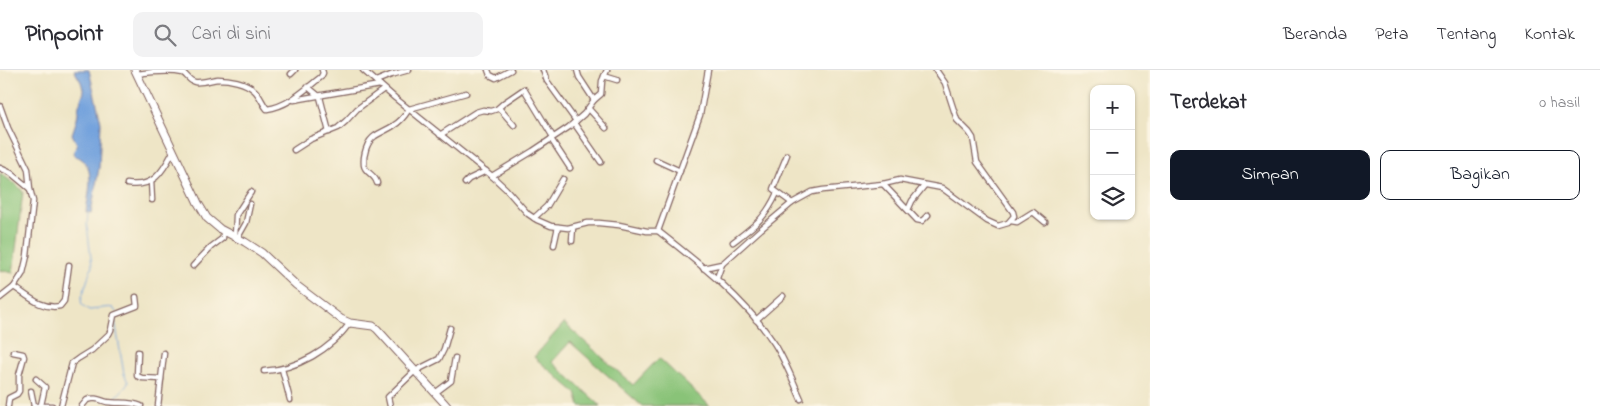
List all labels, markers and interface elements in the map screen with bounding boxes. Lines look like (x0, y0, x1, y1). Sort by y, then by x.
search box (133, 12, 483, 57)
text: Pinpoint (25, 17, 103, 52)
icon: search (151, 21, 179, 49)
text: Cari di sini (191, 21, 271, 48)
text: Beranda (1283, 22, 1347, 48)
text: Peta (1375, 22, 1408, 48)
text: Tentang (1436, 22, 1496, 48)
text: Kontak (1524, 22, 1575, 48)
map controls (1090, 85, 1135, 220)
button: + (1090, 85, 1135, 130)
text: Terdekat (1170, 88, 1247, 118)
text: 0 hasil (1539, 91, 1580, 115)
button: − (1090, 130, 1135, 175)
button: Simpan (1170, 150, 1370, 200)
button: Bagikan (1380, 150, 1580, 200)
button: layers (1090, 175, 1135, 220)

